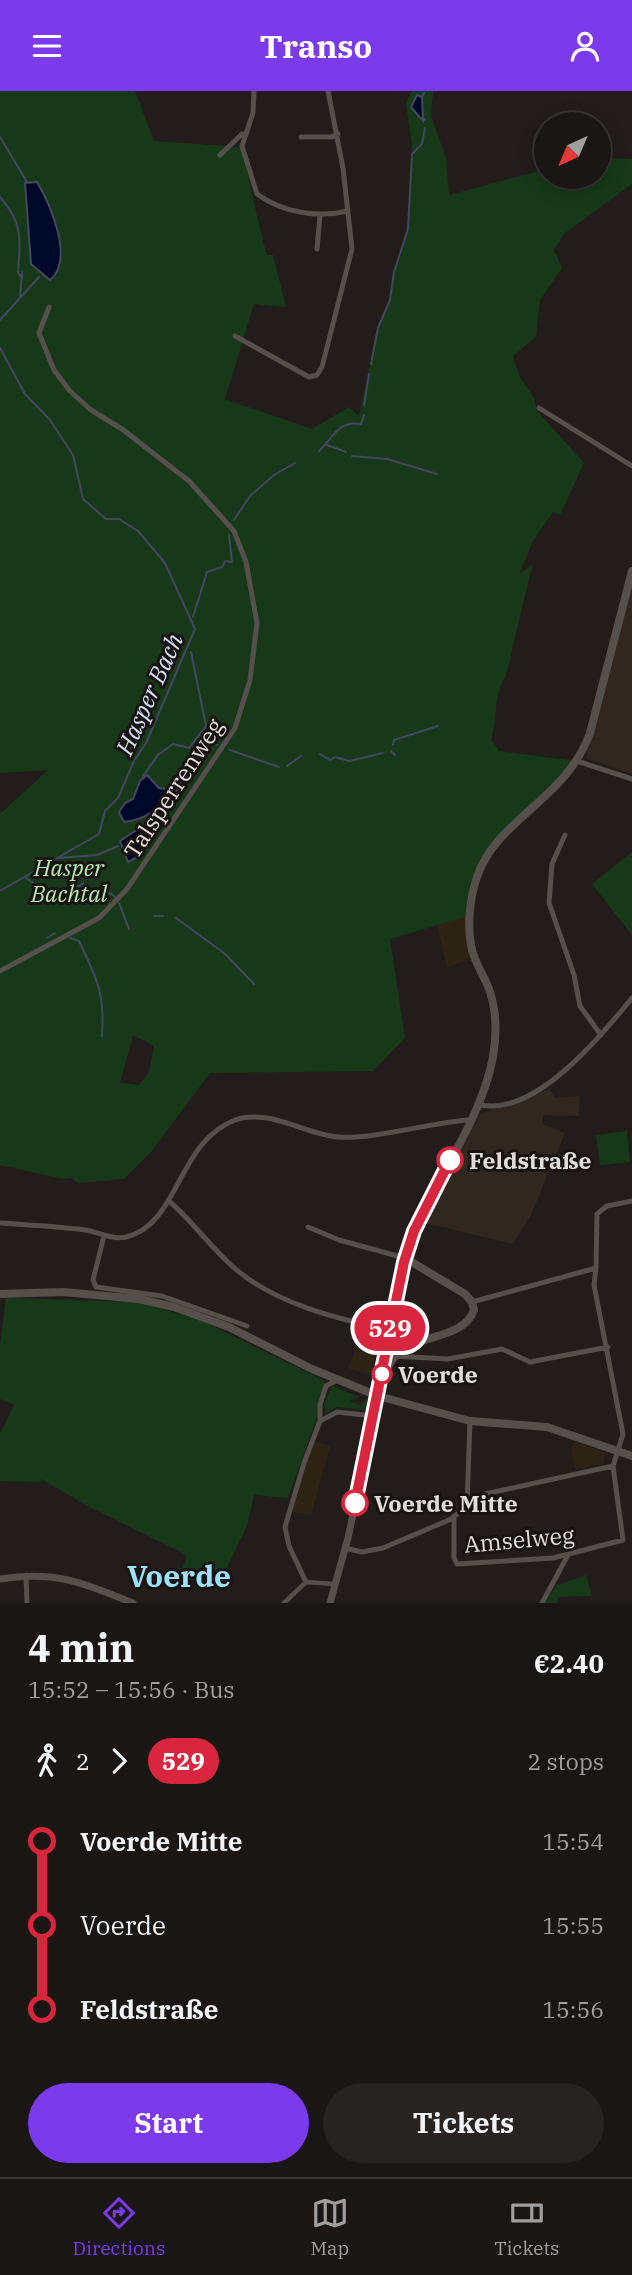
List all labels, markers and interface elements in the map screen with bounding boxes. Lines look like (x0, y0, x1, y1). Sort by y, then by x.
text: Transo (260, 25, 372, 67)
icon: menu (28, 27, 66, 65)
icon: person (566, 27, 604, 65)
north arrow (534, 112, 611, 189)
map controls (534, 112, 611, 189)
water label: Hasper Bach (108, 628, 190, 761)
street label: Talsperrenweg (117, 712, 230, 864)
park label: Hasper Bachtal (30, 852, 108, 908)
place label: Feldstraße (469, 1145, 592, 1175)
marker: Feldstraße (437, 1147, 463, 1173)
line badge: 529 (350, 1305, 430, 1351)
text: 529 (368, 1312, 412, 1344)
place label: Voerde (398, 1359, 478, 1389)
marker: Voerde (372, 1364, 392, 1384)
place label: Voerde Mitte (374, 1488, 518, 1518)
marker: Voerde Mitte (342, 1490, 368, 1516)
street label: Amselweg (463, 1519, 576, 1559)
district label: Voerde (127, 1556, 231, 1595)
text: 4 min (28, 1623, 134, 1672)
text: €2.40 (534, 1646, 604, 1680)
text: 15:52 – 15:56 · Bus (28, 1674, 235, 1704)
icon: walk (28, 1742, 66, 1780)
icon: forward (100, 1742, 138, 1780)
text: 529 (162, 1745, 205, 1777)
text: 2 (76, 1746, 90, 1776)
text: 2 stops (527, 1746, 604, 1776)
text: Voerde Mitte (80, 1824, 242, 1858)
text: 15:54 (542, 1826, 604, 1856)
text: Voerde (80, 1908, 166, 1942)
text: 15:55 (542, 1910, 604, 1940)
text: Feldstraße (80, 1992, 219, 2026)
text: 15:56 (542, 1994, 604, 2024)
button: Start (28, 2083, 309, 2163)
button: Tickets (323, 2083, 604, 2163)
tab: Directions (73, 2194, 165, 2260)
tab: Map (310, 2194, 349, 2260)
tab: Tickets (494, 2194, 559, 2260)

